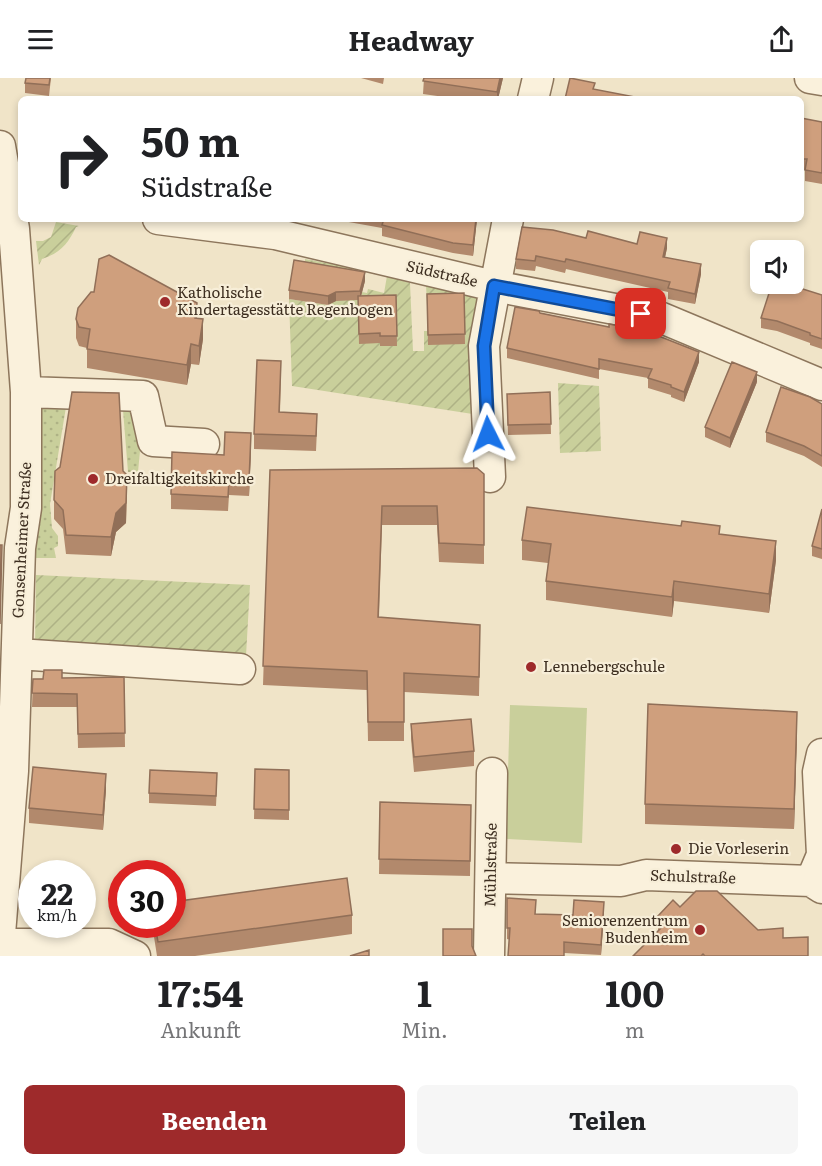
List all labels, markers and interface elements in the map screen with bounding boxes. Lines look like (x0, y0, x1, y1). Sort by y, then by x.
text: Headway (348, 19, 474, 59)
icon: menu (24, 23, 57, 56)
icon: share (765, 23, 798, 56)
text: 50 m (141, 108, 240, 170)
icon: right (42, 120, 120, 198)
text: Südstraße (141, 165, 272, 205)
map controls (750, 240, 804, 294)
button: sound (750, 240, 804, 294)
street label: Südstraße (404, 253, 481, 292)
place label: Katholische Kindertagesstätte Regenbogen (177, 280, 393, 320)
pin (615, 288, 666, 339)
marker: Katholische Kindertagesstätte Regenbogen (158, 295, 172, 309)
icon: arrive (624, 297, 657, 330)
position arrow (456, 402, 520, 466)
street label: Gonsenheimer Straße (5, 461, 36, 619)
place label: Dreifaltigkeitskirche (105, 466, 254, 489)
marker: Dreifaltigkeitskirche (86, 472, 100, 486)
place label: Lennebergschule (543, 654, 665, 677)
marker: Lennebergschule (524, 660, 538, 674)
street label: Mühlstraße (477, 822, 502, 907)
place label: Die Vorleserin (688, 836, 789, 859)
marker: Die Vorleserin (669, 842, 683, 856)
speed limit sign: 30 (108, 860, 186, 938)
street label: Schulstraße (650, 863, 737, 889)
text: 22 (41, 870, 73, 914)
text: km/h (37, 903, 77, 926)
place label: Seniorenzentrum Budenheim (562, 908, 688, 948)
marker: Seniorenzentrum Budenheim (693, 923, 707, 937)
text: 17:54 (158, 965, 244, 1018)
text: 1 (417, 965, 432, 1018)
text: 100 (605, 965, 664, 1018)
text: Ankunft (160, 1014, 241, 1044)
text: Min. (401, 1014, 448, 1044)
text: m (625, 1014, 644, 1044)
button: Beenden (24, 1085, 405, 1154)
button: Teilen (417, 1085, 798, 1154)

